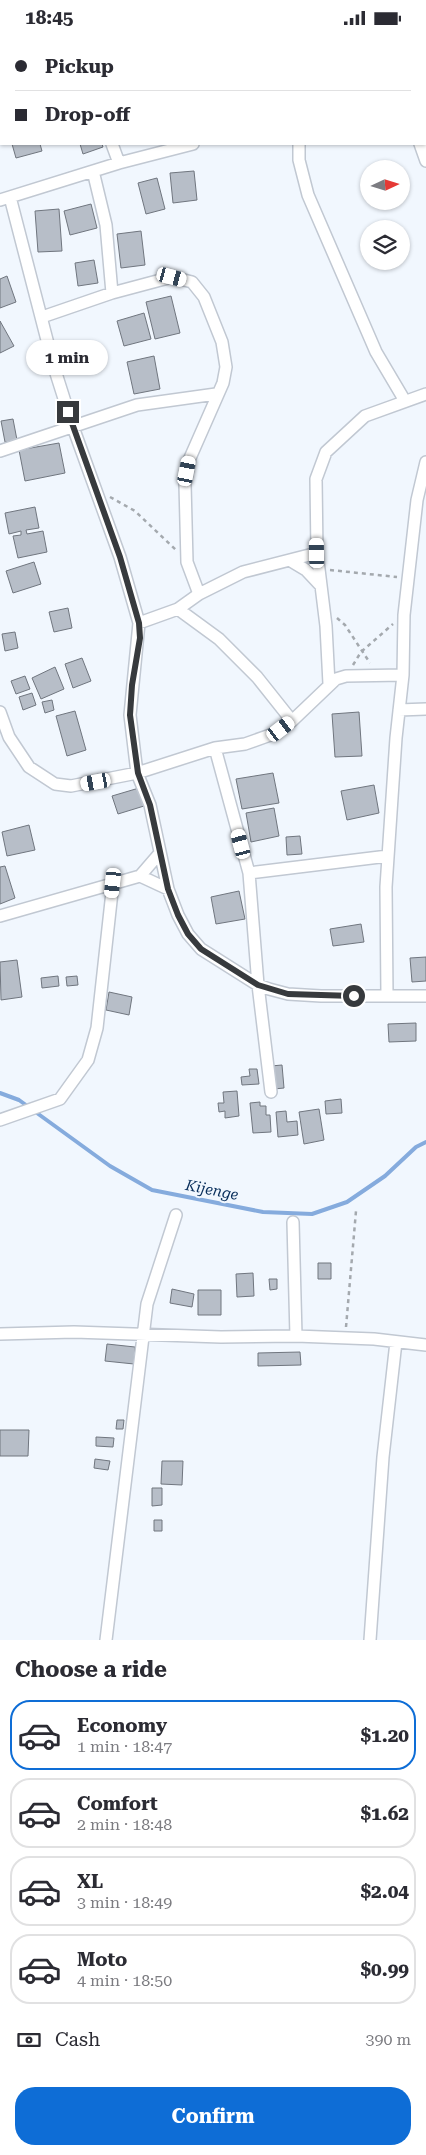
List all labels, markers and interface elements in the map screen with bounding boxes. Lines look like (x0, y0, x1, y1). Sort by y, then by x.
text: 18:45 (25, 6, 74, 29)
text: Pickup (45, 55, 114, 78)
text: Drop-off (45, 103, 130, 126)
north arrow (360, 160, 410, 210)
map controls (360, 160, 410, 270)
button: layers (360, 220, 410, 270)
car (155, 266, 188, 288)
callout: 1 min (27, 339, 109, 375)
text: 1 min (45, 348, 89, 367)
route end (57, 401, 79, 423)
car (176, 455, 197, 487)
car (309, 538, 324, 568)
car (264, 714, 297, 744)
car (79, 772, 112, 792)
car (229, 828, 252, 860)
car (103, 867, 122, 899)
route start (343, 985, 365, 1007)
water label: Kijenge (183, 1176, 240, 1204)
text: Choose a ride (15, 1657, 167, 1682)
icon: car (17, 1713, 62, 1758)
text: Economy (77, 1714, 167, 1737)
text: $1.20 (360, 1724, 409, 1747)
text: 1 min · 18:47 (77, 1737, 172, 1756)
icon: car (17, 1791, 62, 1836)
text: Comfort (77, 1792, 158, 1815)
text: $1.62 (360, 1802, 409, 1825)
text: 2 min · 18:48 (77, 1815, 172, 1834)
icon: car (17, 1869, 62, 1914)
text: XL (77, 1870, 103, 1893)
text: $2.04 (360, 1880, 409, 1903)
text: 3 min · 18:49 (77, 1893, 172, 1912)
icon: car (17, 1947, 62, 1992)
text: Moto (77, 1948, 127, 1971)
text: $0.99 (360, 1958, 409, 1981)
text: 4 min · 18:50 (77, 1971, 172, 1990)
icon: cash (15, 2026, 43, 2054)
text: Cash (55, 2028, 100, 2051)
text: 390 m (365, 2030, 411, 2049)
button: Confirm (15, 2087, 411, 2145)

